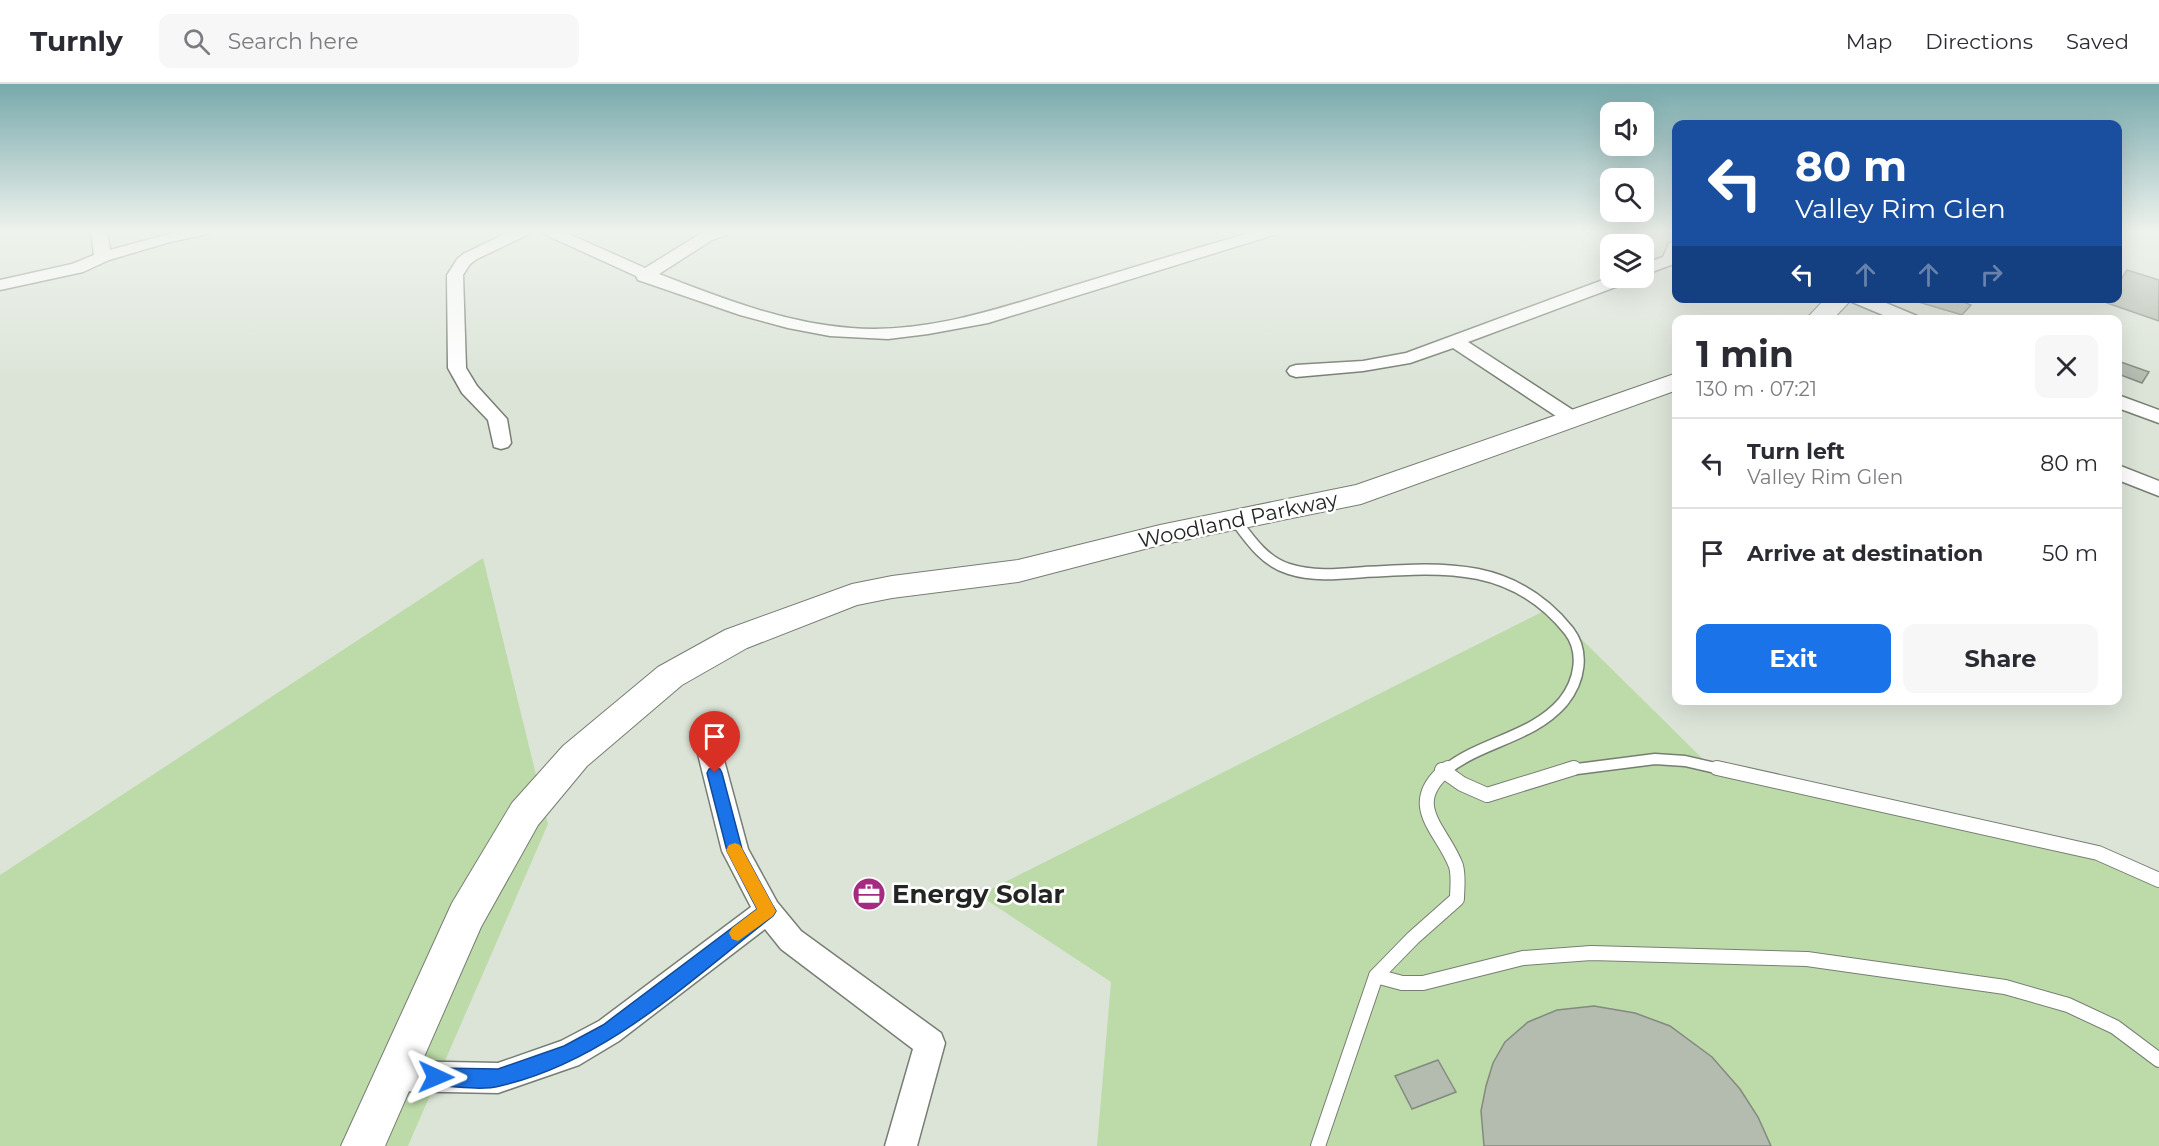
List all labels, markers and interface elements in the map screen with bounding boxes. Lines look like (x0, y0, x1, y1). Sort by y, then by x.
search box (159, 14, 579, 68)
text: Turnly (30, 24, 123, 58)
icon: search (180, 25, 213, 58)
text: Search here (228, 28, 359, 55)
text: Map (1846, 29, 1892, 54)
text: Directions (1925, 29, 2033, 54)
text: Saved (2066, 29, 2129, 54)
map controls (1600, 102, 1654, 288)
button: sound (1600, 102, 1654, 156)
text: 80 m (1795, 140, 1907, 192)
icon: left (1696, 144, 1774, 222)
button: search (1600, 168, 1654, 222)
text: Valley Rim Glen (1795, 192, 2006, 225)
button: layers (1600, 234, 1654, 288)
icon: left (1786, 258, 1819, 291)
icon: ahead (1849, 258, 1882, 291)
icon: ahead (1912, 258, 1945, 291)
icon: right (1975, 258, 2008, 291)
text: 1 min (1696, 332, 1794, 376)
button: close (2035, 335, 2098, 398)
text: 130 m · 07:21 (1696, 377, 1817, 401)
text: Turn left (1747, 438, 1845, 465)
icon: left (1696, 447, 1729, 480)
text: 80 m (2040, 450, 2098, 477)
text: Valley Rim Glen (1747, 465, 1903, 489)
street label: Woodland Parkway (1136, 486, 1341, 553)
icon: arrive (1696, 537, 1729, 570)
text: Arrive at destination (1747, 540, 1983, 567)
text: 50 m (2042, 540, 2098, 567)
button: Exit (1696, 624, 1891, 693)
button: Share (1903, 624, 2098, 693)
pin (689, 711, 740, 773)
icon: arrive (698, 720, 731, 753)
office icon: Energy Solar (851, 876, 887, 912)
place label: Energy Solar (892, 878, 1065, 910)
position arrow (404, 1045, 468, 1109)

